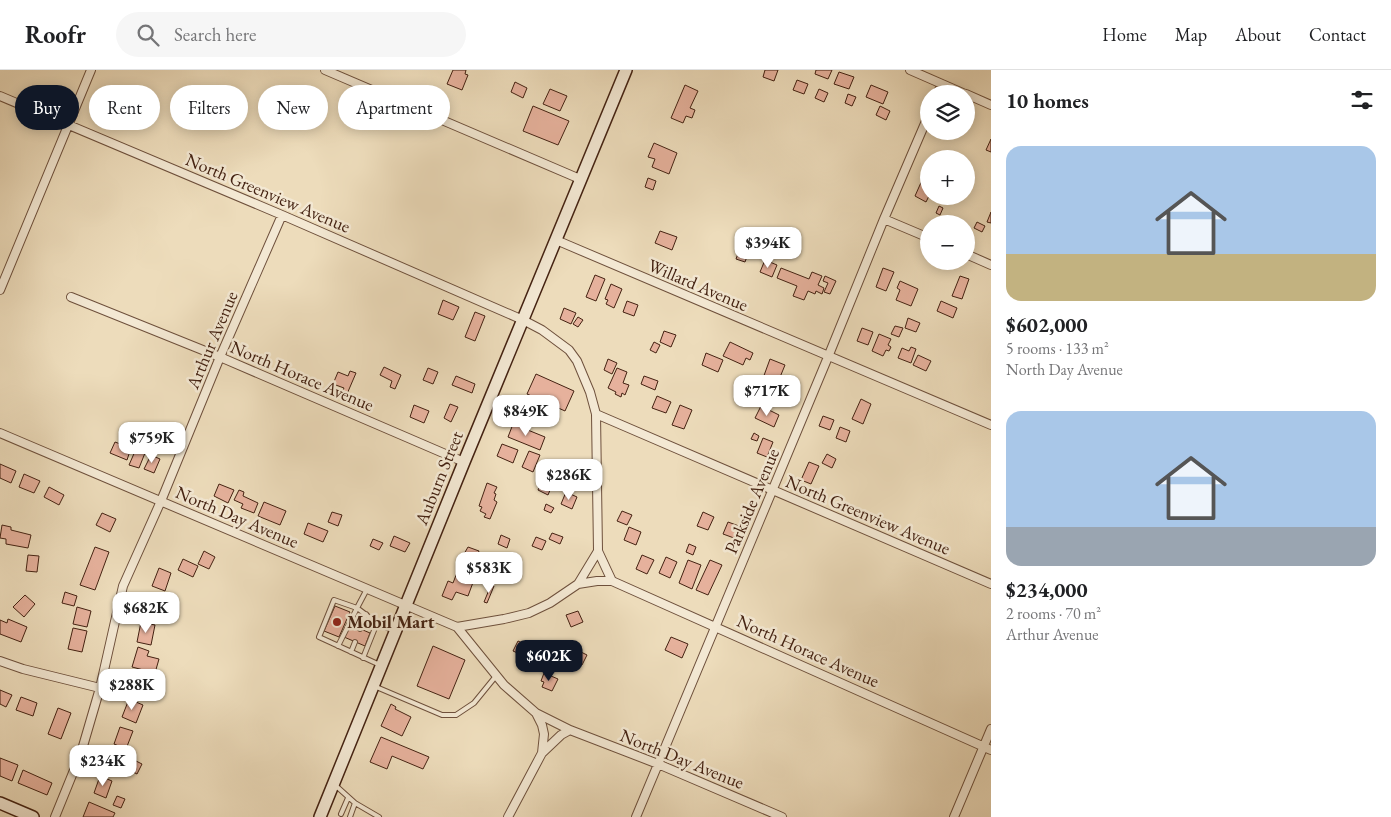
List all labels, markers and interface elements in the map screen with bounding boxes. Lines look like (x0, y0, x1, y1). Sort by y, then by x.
search box (116, 12, 466, 57)
text: Roofr (25, 19, 86, 50)
icon: search (134, 21, 162, 49)
text: Search here (174, 22, 256, 47)
text: Home (1102, 23, 1147, 46)
text: Map (1175, 23, 1207, 46)
text: About (1235, 23, 1281, 46)
text: Contact (1309, 23, 1366, 46)
chip: Buy (15, 85, 79, 130)
chip: Rent (89, 85, 160, 130)
chip: Filters (170, 85, 248, 130)
chip: New (258, 85, 328, 130)
chip: Apartment (338, 85, 450, 130)
map controls (920, 85, 975, 270)
button: layers (920, 85, 975, 140)
icon: filters (1348, 86, 1376, 114)
text: 10 homes (1006, 87, 1089, 114)
street label: North Greenview Avenue (182, 147, 354, 238)
button: + (920, 150, 975, 205)
icon: home (1146, 178, 1236, 268)
button: − (920, 215, 975, 270)
pin: $394K (733, 226, 803, 269)
text: $394K (746, 232, 790, 253)
street label: Willard Avenue (645, 253, 752, 316)
street label: Arthur Avenue (180, 287, 242, 393)
text: $602,000 (1006, 311, 1088, 338)
street label: North Horace Avenue (227, 335, 377, 416)
text: 5 rooms · 133 m² (1006, 338, 1109, 359)
text: North Day Avenue (1006, 359, 1123, 380)
pin: $717K (732, 374, 802, 417)
text: $717K (745, 380, 789, 401)
pin: $849K (491, 394, 561, 437)
text: $849K (504, 400, 548, 421)
pin: $759K (117, 422, 187, 464)
text: $759K (130, 427, 174, 448)
street label: Auburn Street (409, 427, 468, 529)
icon: home (1146, 443, 1236, 533)
street label: Parkside Avenue (719, 445, 784, 557)
pin: $286K (534, 458, 604, 501)
text: $286K (547, 464, 591, 485)
street label: North Greenview Avenue (782, 469, 954, 560)
street label: North Day Avenue (172, 480, 302, 553)
pin: $583K (454, 552, 524, 594)
text: $583K (467, 557, 511, 578)
text: $234,000 (1006, 576, 1088, 603)
pin: $682K (111, 592, 181, 634)
text: $682K (124, 597, 168, 618)
text: 2 rooms · 70 m² (1006, 603, 1101, 624)
street label: North Horace Avenue (733, 609, 883, 692)
place label: Mobil Mart (347, 610, 435, 633)
marker: Mobil Mart (331, 616, 343, 628)
text: Arthur Avenue (1006, 624, 1099, 645)
pin: $602K (514, 640, 584, 682)
text: $602K (527, 645, 571, 666)
pin: $288K (97, 668, 167, 711)
text: $288K (110, 674, 154, 695)
street label: North Day Avenue (617, 723, 747, 794)
pin: $234K (68, 744, 138, 787)
text: $234K (81, 750, 125, 771)

